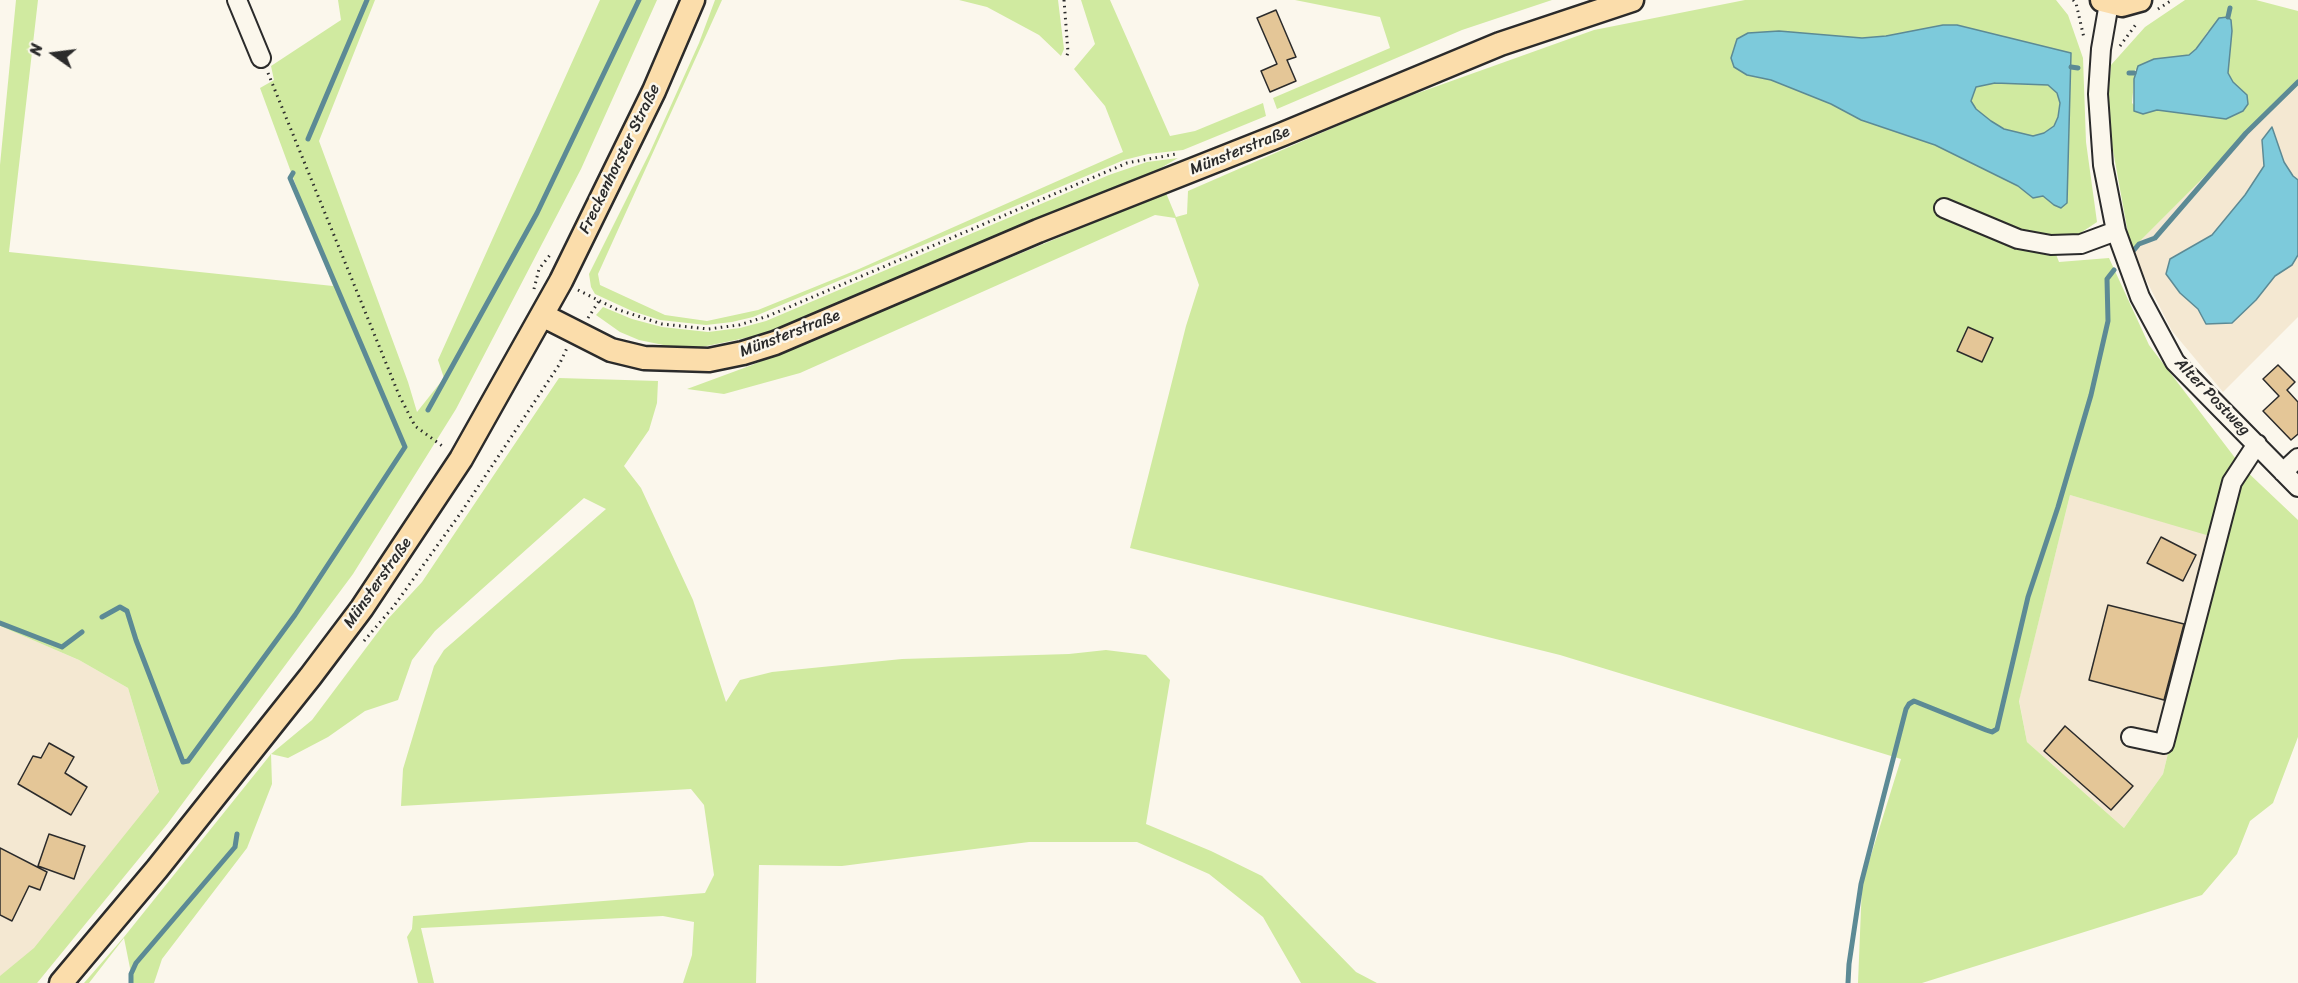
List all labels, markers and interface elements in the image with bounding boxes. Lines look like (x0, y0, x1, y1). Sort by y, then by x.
north arrow (24, 24, 84, 84)
text: N (21, 41, 51, 58)
street label: Freckenhorster Straße (575, 81, 665, 237)
street label: Münsterstraße (1187, 122, 1293, 180)
street label: Münsterstraße (737, 306, 843, 362)
street label: Alter Postweg (2170, 354, 2254, 440)
street label: Münsterstraße (340, 534, 416, 632)

